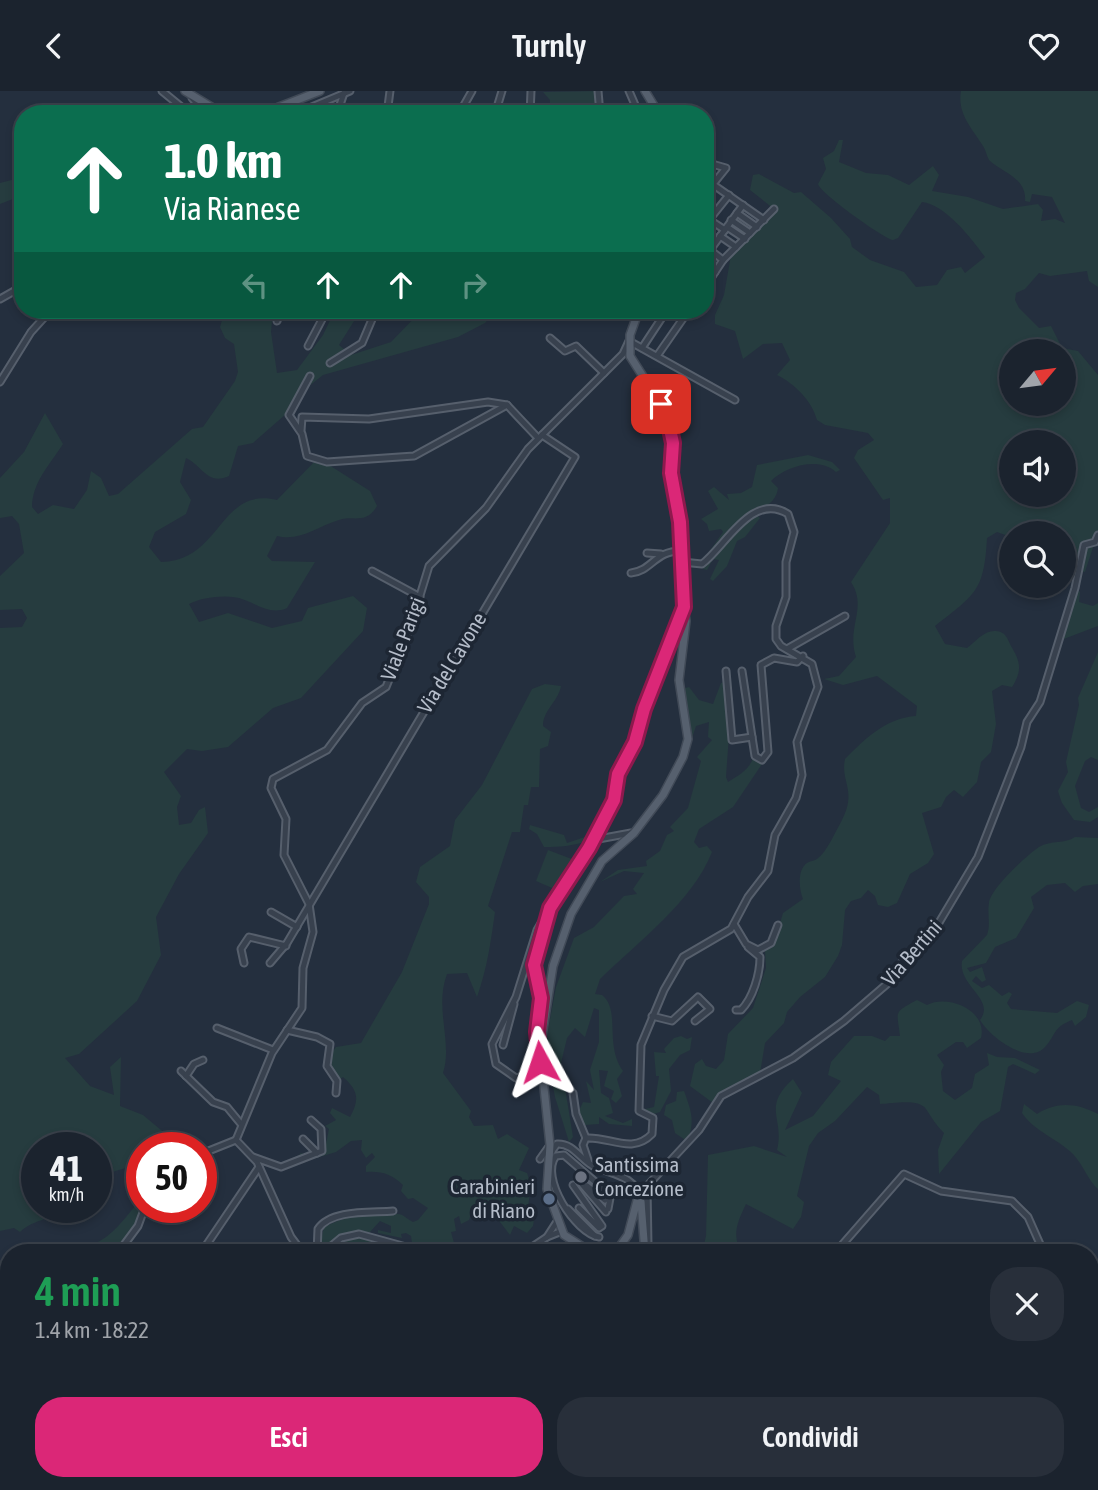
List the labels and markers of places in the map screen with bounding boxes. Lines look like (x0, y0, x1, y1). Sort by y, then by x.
pin (631, 374, 691, 434)
place label: Santissima Concezione (595, 1152, 684, 1200)
marker: Santissima Concezione (573, 1169, 589, 1185)
place label: Carabinieri di Riano (450, 1174, 535, 1222)
marker: Carabinieri di Riano (541, 1191, 557, 1207)

